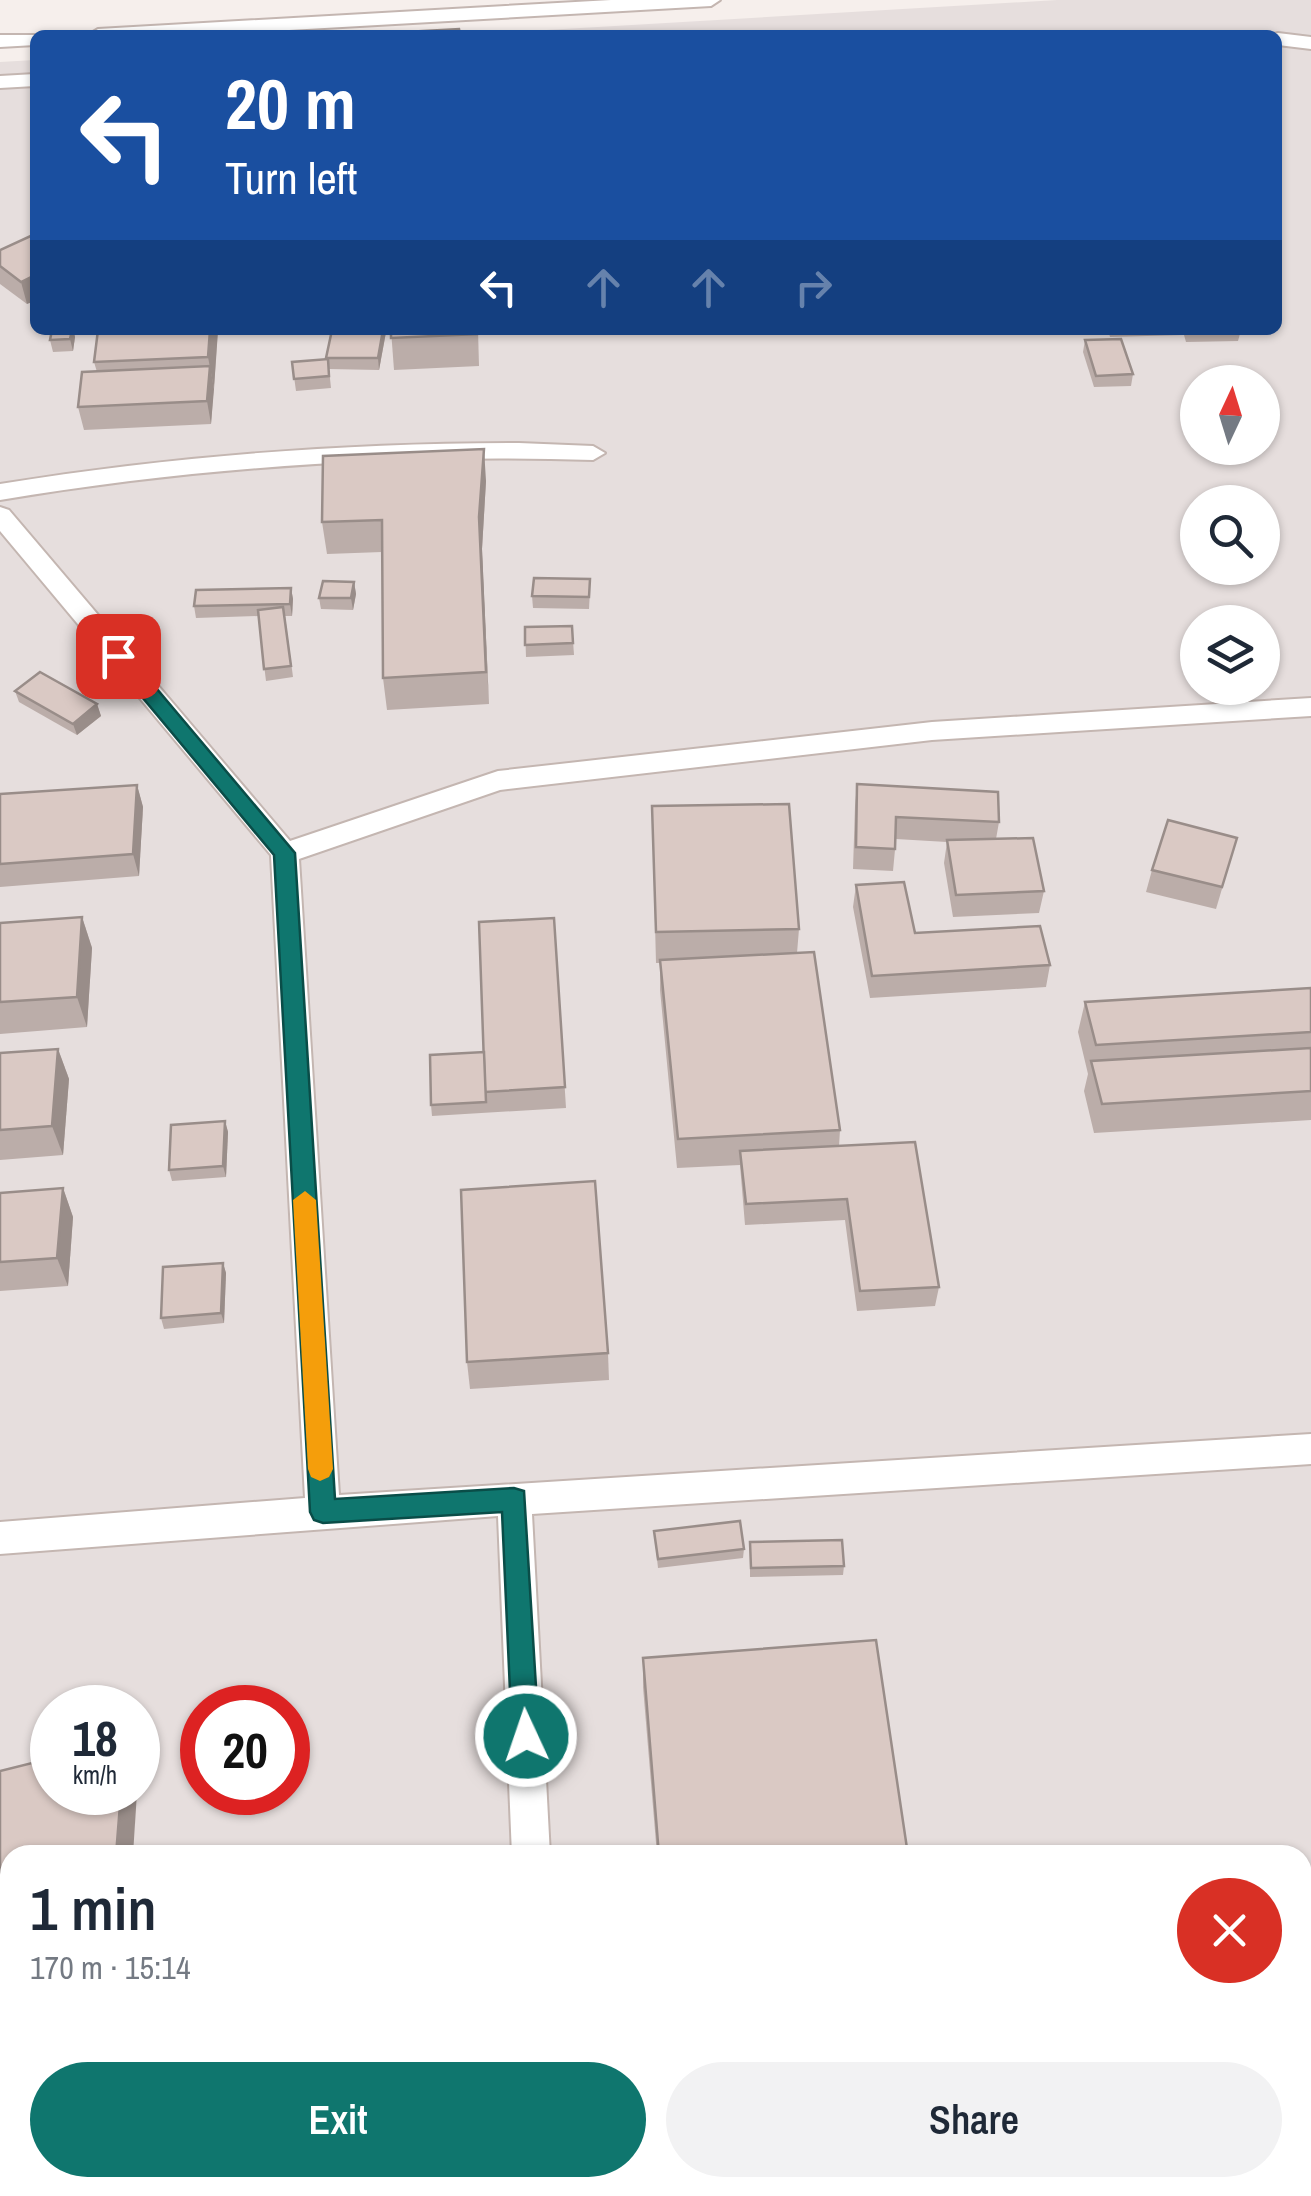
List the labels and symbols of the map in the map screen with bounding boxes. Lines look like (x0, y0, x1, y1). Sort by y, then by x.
north arrow (1180, 365, 1280, 465)
pin (76, 614, 161, 699)
position arrow (474, 1684, 578, 1788)
speed limit sign: 20 (180, 1685, 310, 1815)

